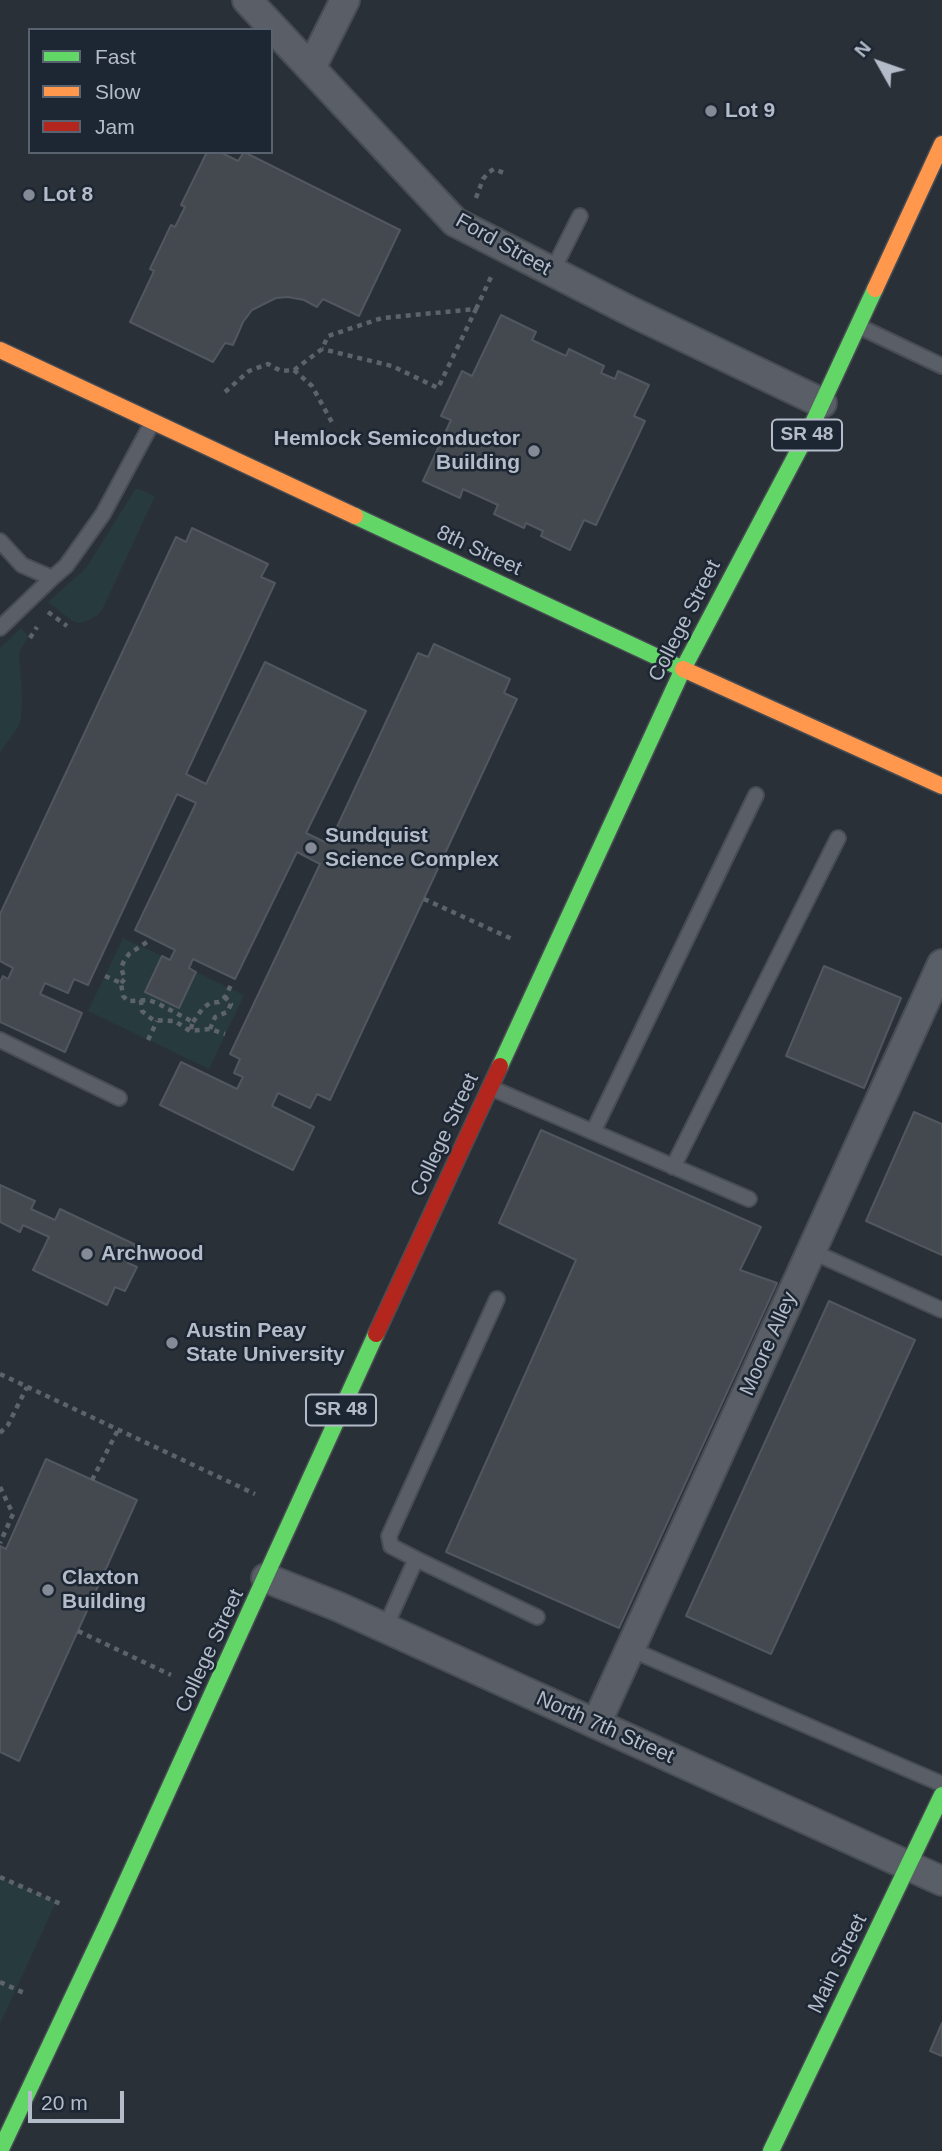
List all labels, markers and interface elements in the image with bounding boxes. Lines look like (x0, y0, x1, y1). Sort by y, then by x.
legend (28, 28, 273, 154)
north arrow (844, 28, 914, 98)
text: N (850, 37, 875, 61)
text: Fast (95, 45, 136, 68)
text: Slow (95, 80, 141, 103)
place label: Lot 9 (725, 98, 775, 124)
marker: Lot 9 (703, 103, 719, 119)
text: Jam (95, 115, 135, 138)
place label: Lot 8 (43, 182, 93, 208)
marker: Lot 8 (21, 187, 37, 203)
street label: Ford Street (451, 209, 555, 281)
road number: SR 48 (772, 420, 842, 450)
place label: Hemlock Semiconductor Building (274, 426, 520, 476)
marker: Hemlock Semiconductor Building (526, 443, 542, 459)
street label: 8th Street (432, 520, 526, 582)
street label: College Street (644, 556, 726, 686)
place label: Sundquist Science Complex (325, 823, 499, 873)
marker: Sundquist Science Complex (303, 840, 319, 856)
street label: College Street (405, 1069, 485, 1201)
place label: Archwood (101, 1241, 204, 1267)
marker: Archwood (79, 1246, 95, 1262)
street label: Moore Alley (735, 1288, 803, 1400)
place label: Austin Peay State University (186, 1318, 345, 1368)
marker: Austin Peay State University (164, 1335, 180, 1351)
road number: SR 48 (306, 1394, 376, 1426)
place label: Claxton Building (62, 1565, 146, 1615)
marker: Claxton Building (40, 1582, 56, 1598)
street label: College Street (170, 1585, 250, 1717)
street label: North 7th Street (532, 1686, 678, 1770)
street label: Main Street (803, 1910, 873, 2018)
scale bar (32, 2078, 128, 2122)
text: 20 m (41, 2091, 88, 2114)

